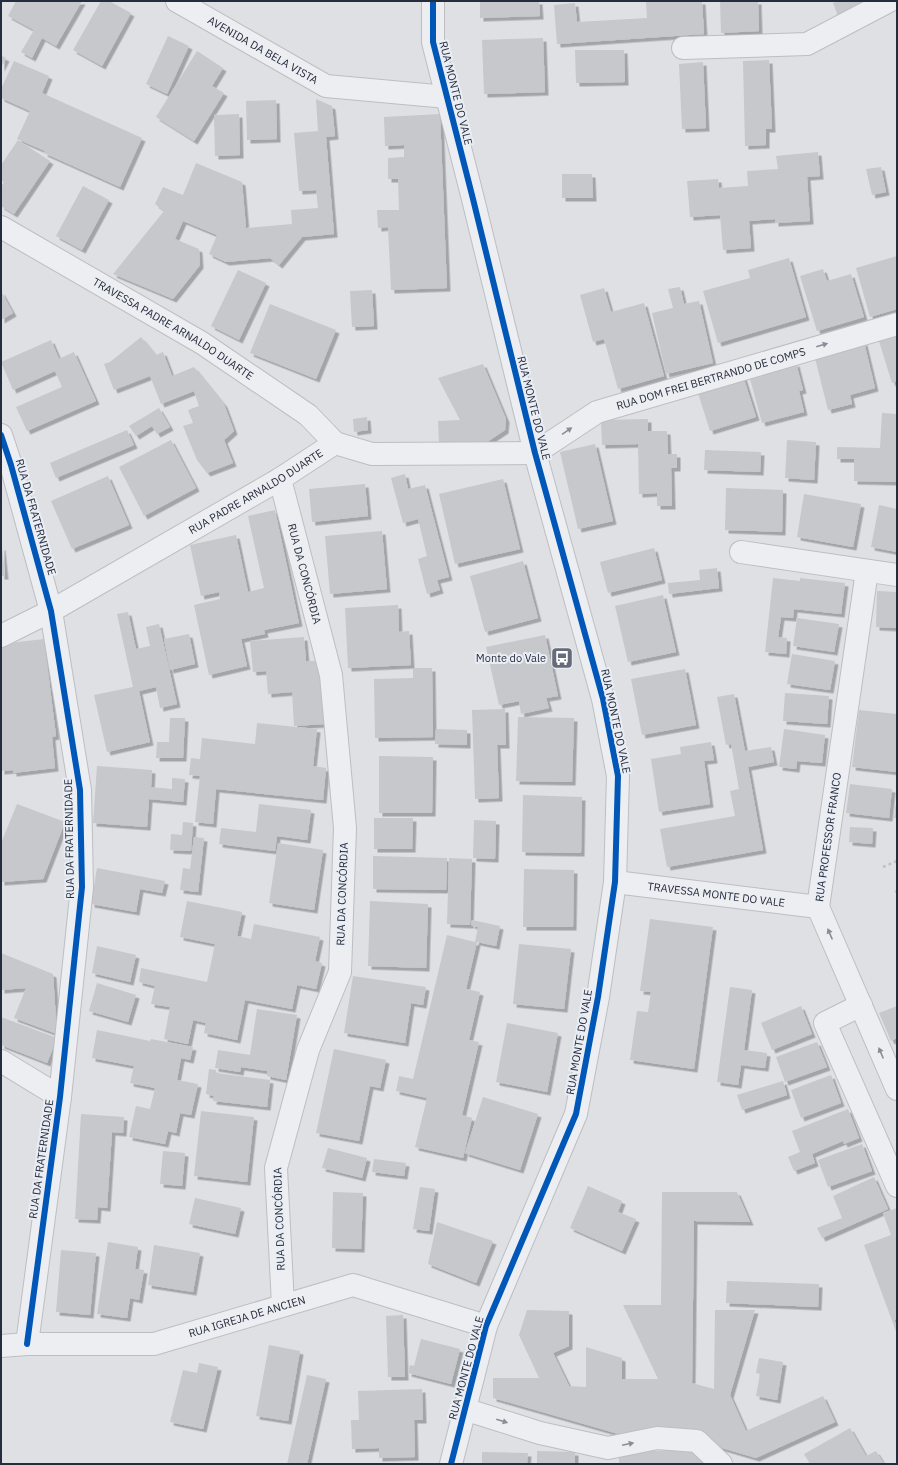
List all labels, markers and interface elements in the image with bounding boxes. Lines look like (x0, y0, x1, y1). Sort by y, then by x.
street label: AVENIDA DA BELA VISTA (205, 13, 321, 87)
street label: RUA MONTE DO VALE (436, 40, 476, 146)
street label: TRAVESSA PADRE ARNALDO DUARTE (90, 274, 256, 383)
one-way arrow (816, 342, 828, 348)
street label: RUA DOM FREI BERTRANDO DE COMPS (615, 344, 807, 413)
street label: RUA MONTE DO VALE (514, 355, 554, 461)
one-way arrow (562, 427, 572, 435)
street label: RUA PADRE ARNALDO DUARTE (186, 446, 326, 537)
street label: RUA DA FRATERNIDADE (13, 457, 59, 577)
street label: RUA DA CONCÓRDIA (285, 522, 324, 626)
bus stop icon: Monte do Vale (549, 645, 575, 671)
place label: Monte do Vale (476, 651, 546, 665)
street label: RUA MONTE DO VALE (598, 667, 634, 775)
street label: RUA PROFESSOR FRANCO (812, 771, 844, 903)
street label: RUA DA FRATERNIDADE (61, 779, 77, 899)
street label: RUA DA CONCÓRDIA (333, 842, 351, 946)
street label: TRAVESSA MONTE DO VALE (647, 879, 786, 910)
one-way arrow (826, 928, 832, 940)
street label: RUA MONTE DO VALE (563, 988, 595, 1096)
one-way arrow (878, 1047, 884, 1059)
street label: RUA DA FRATERNIDADE (26, 1098, 56, 1220)
street label: RUA DA CONCÓRDIA (270, 1167, 288, 1271)
street label: RUA IGREJA DE ANCIEN (187, 1293, 307, 1340)
street label: RUA MONTE DO VALE (445, 1315, 487, 1421)
one-way arrow (496, 1418, 508, 1424)
one-way arrow (622, 1440, 634, 1446)

